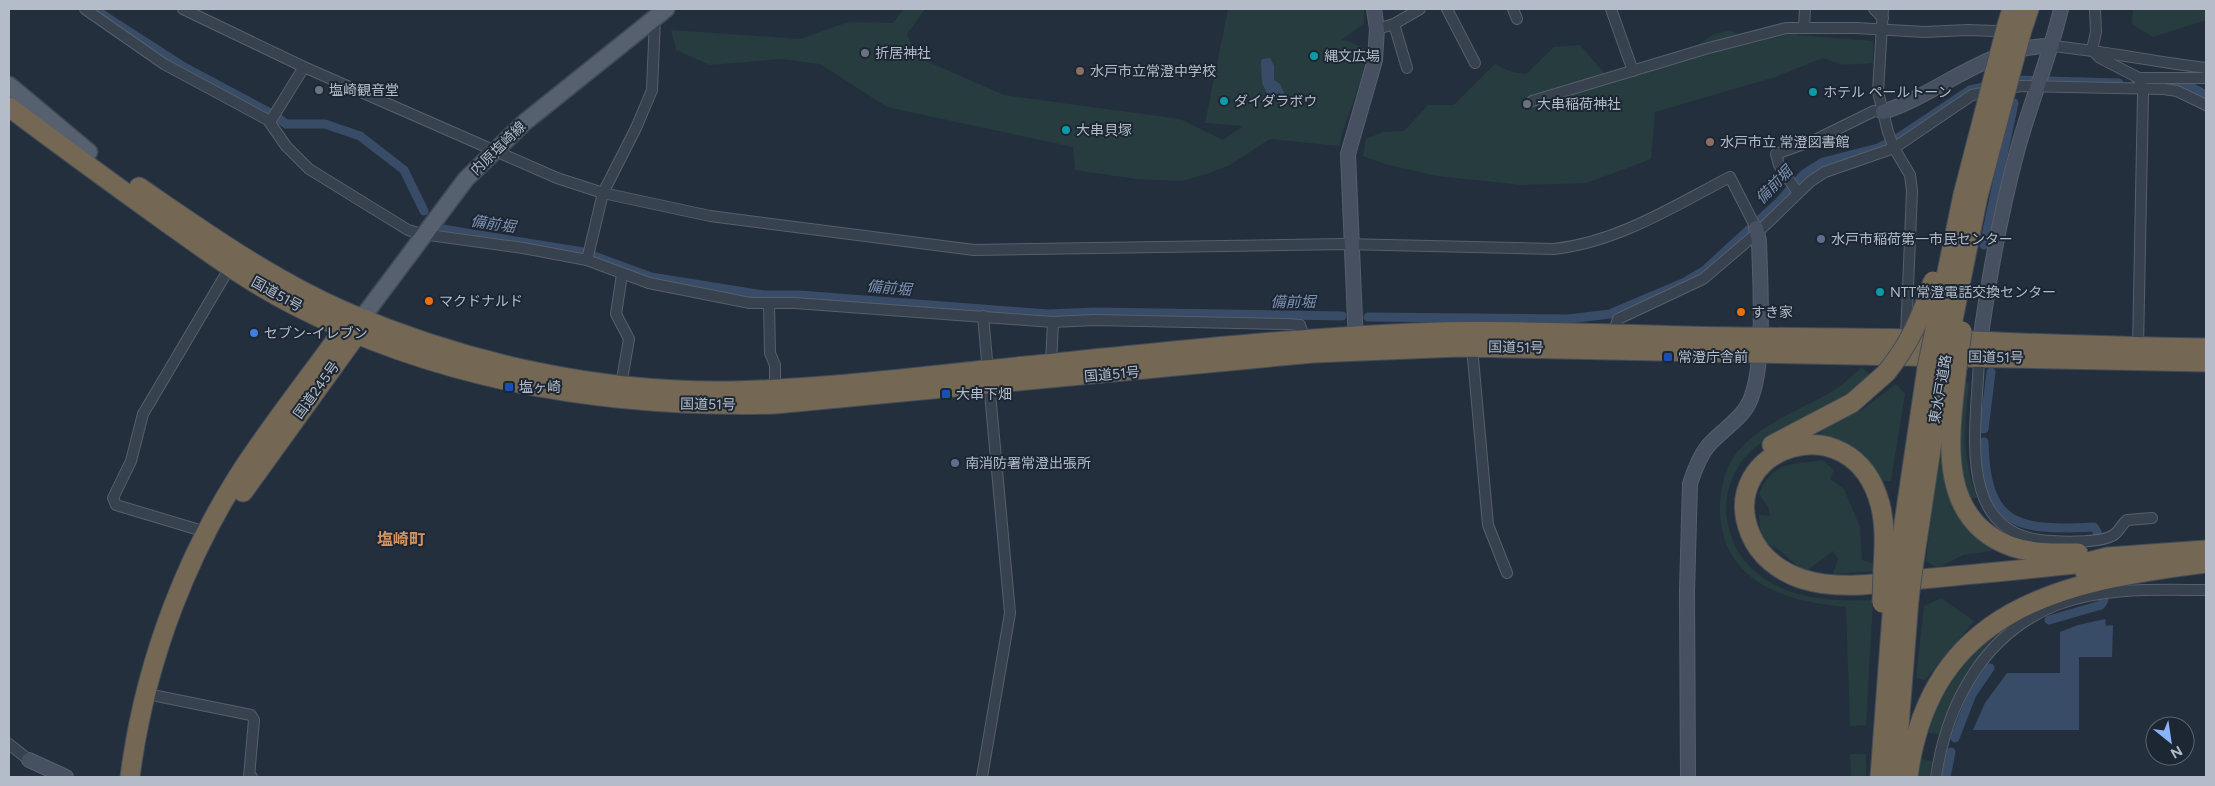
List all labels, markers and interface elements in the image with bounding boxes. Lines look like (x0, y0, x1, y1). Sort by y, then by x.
place label: 折居神社 (875, 45, 931, 62)
marker: 折居神社 (859, 47, 871, 59)
place label: 縄文広場 (1324, 48, 1380, 65)
marker: 縄文広場 (1308, 50, 1320, 62)
place label: 水戸市立常澄中学校 (1090, 63, 1216, 80)
marker: 水戸市立常澄中学校 (1074, 65, 1086, 77)
place label: 塩崎観音堂 (329, 82, 399, 99)
marker: 塩崎観音堂 (313, 84, 325, 96)
place label: ホテル ペールトーン (1823, 84, 1952, 101)
marker: ホテル ペールトーン (1807, 86, 1819, 98)
place label: ダイダラボウ (1234, 93, 1317, 110)
marker: ダイダラボウ (1218, 95, 1230, 107)
place label: 大串稲荷神社 (1537, 96, 1621, 113)
marker: 大串稲荷神社 (1521, 98, 1533, 110)
street label: 内原塩崎線 (467, 118, 529, 179)
place label: 大串貝塚 (1076, 122, 1132, 139)
marker: 大串貝塚 (1060, 124, 1072, 136)
place label: 水戸市立 常澄図書館 (1720, 134, 1849, 151)
marker: 水戸市立 常澄図書館 (1704, 136, 1716, 148)
water label: 備前堀 (1752, 161, 1797, 207)
water label: 備前堀 (469, 212, 519, 237)
place label: 水戸市稲荷第一市民センター (1831, 231, 2013, 248)
marker: 水戸市稲荷第一市民センター (1815, 233, 1827, 245)
street label: 国道51号 (248, 273, 305, 315)
water label: 備前堀 (866, 277, 914, 299)
place label: NTT常澄電話交換センター (1890, 284, 2056, 301)
marker: NTT常澄電話交換センター (1874, 286, 1886, 298)
place label: マクドナルド (439, 293, 523, 310)
water label: 備前堀 (1270, 293, 1317, 311)
marker: マクドナルド (423, 295, 435, 307)
place label: すき家 (1751, 304, 1793, 321)
marker: すき家 (1735, 306, 1747, 318)
place label: セブン-イレブン (264, 325, 368, 342)
marker: セブン-イレブン (248, 327, 260, 339)
street label: 国道51号 (1488, 339, 1544, 356)
place label: 常澄庁舎前 (1678, 349, 1748, 366)
street label: 国道51号 (1968, 349, 2024, 366)
marker: 常澄庁舎前 (1662, 351, 1674, 363)
street label: 東水戸道路 (1926, 353, 1955, 425)
street label: 国道245号 (290, 358, 343, 422)
street label: 国道51号 (1083, 364, 1141, 385)
place label: 塩ヶ崎 (519, 379, 561, 396)
marker: 塩ヶ崎 (503, 381, 515, 393)
place label: 大串下畑 (956, 386, 1012, 403)
marker: 大串下畑 (940, 388, 952, 400)
street label: 国道51号 (680, 396, 736, 413)
place label: 南消防署常澄出張所 (965, 455, 1091, 472)
marker: 南消防署常澄出張所 (949, 457, 961, 469)
district label: 塩崎町 (377, 530, 425, 549)
north arrow (2145, 716, 2195, 766)
text: N (2167, 742, 2185, 762)

